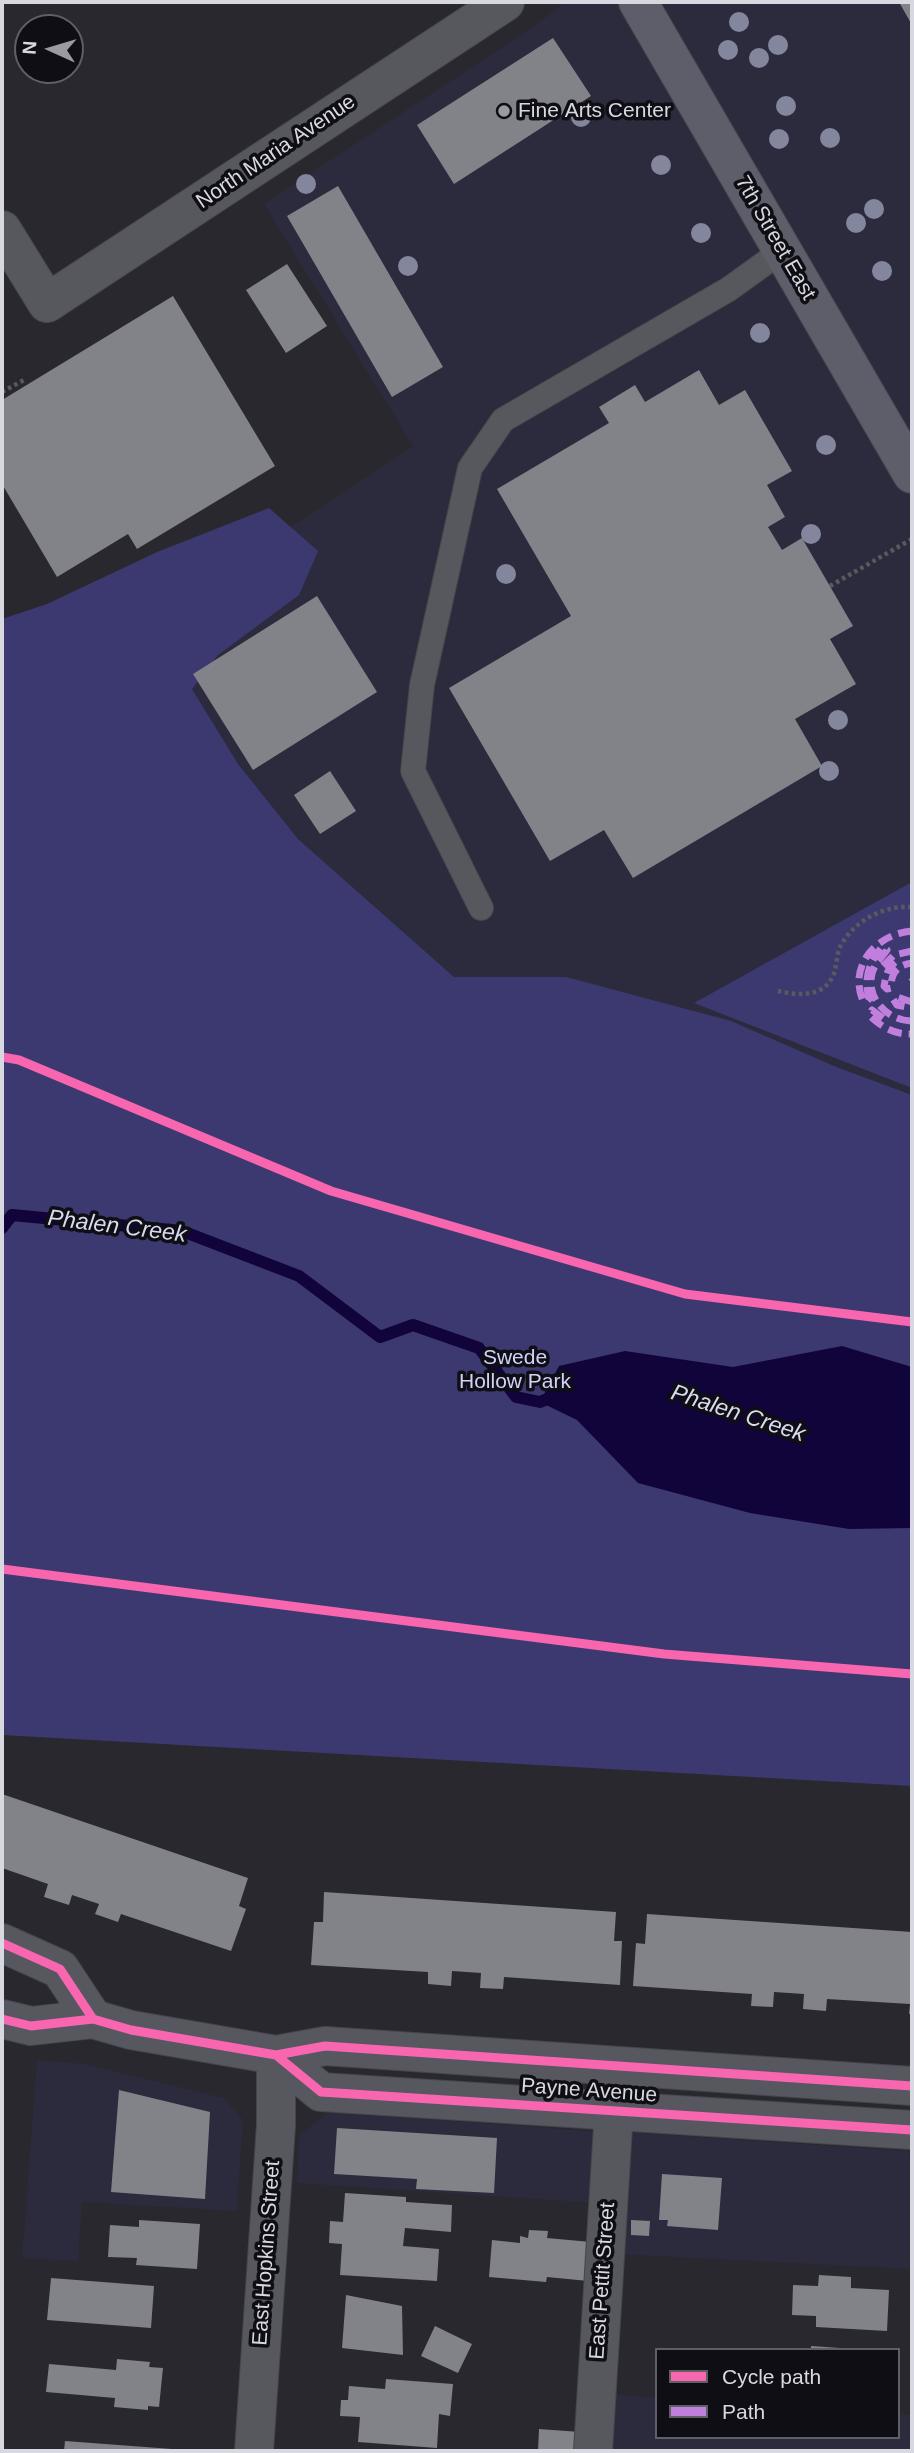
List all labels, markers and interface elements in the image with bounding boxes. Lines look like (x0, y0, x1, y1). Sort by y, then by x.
north arrow (14, 14, 84, 84)
text: N (19, 40, 41, 55)
street label: North Maria Avenue (192, 89, 360, 215)
place label: Fine Arts Center (518, 98, 671, 124)
marker: Fine Arts Center (496, 103, 512, 119)
street label: 7th Street East (729, 172, 821, 304)
water label: Phalen Creek (46, 1205, 188, 1249)
park label: Swede Hollow Park (459, 1345, 571, 1395)
water label: Phalen Creek (667, 1379, 809, 1449)
street label: Payne Avenue (520, 2074, 658, 2108)
street label: East Hopkins Street (248, 2160, 286, 2346)
street label: East Pettit Street (585, 2202, 621, 2360)
legend (655, 2348, 900, 2439)
text: Cycle path (722, 2365, 821, 2388)
text: Path (722, 2400, 765, 2423)

